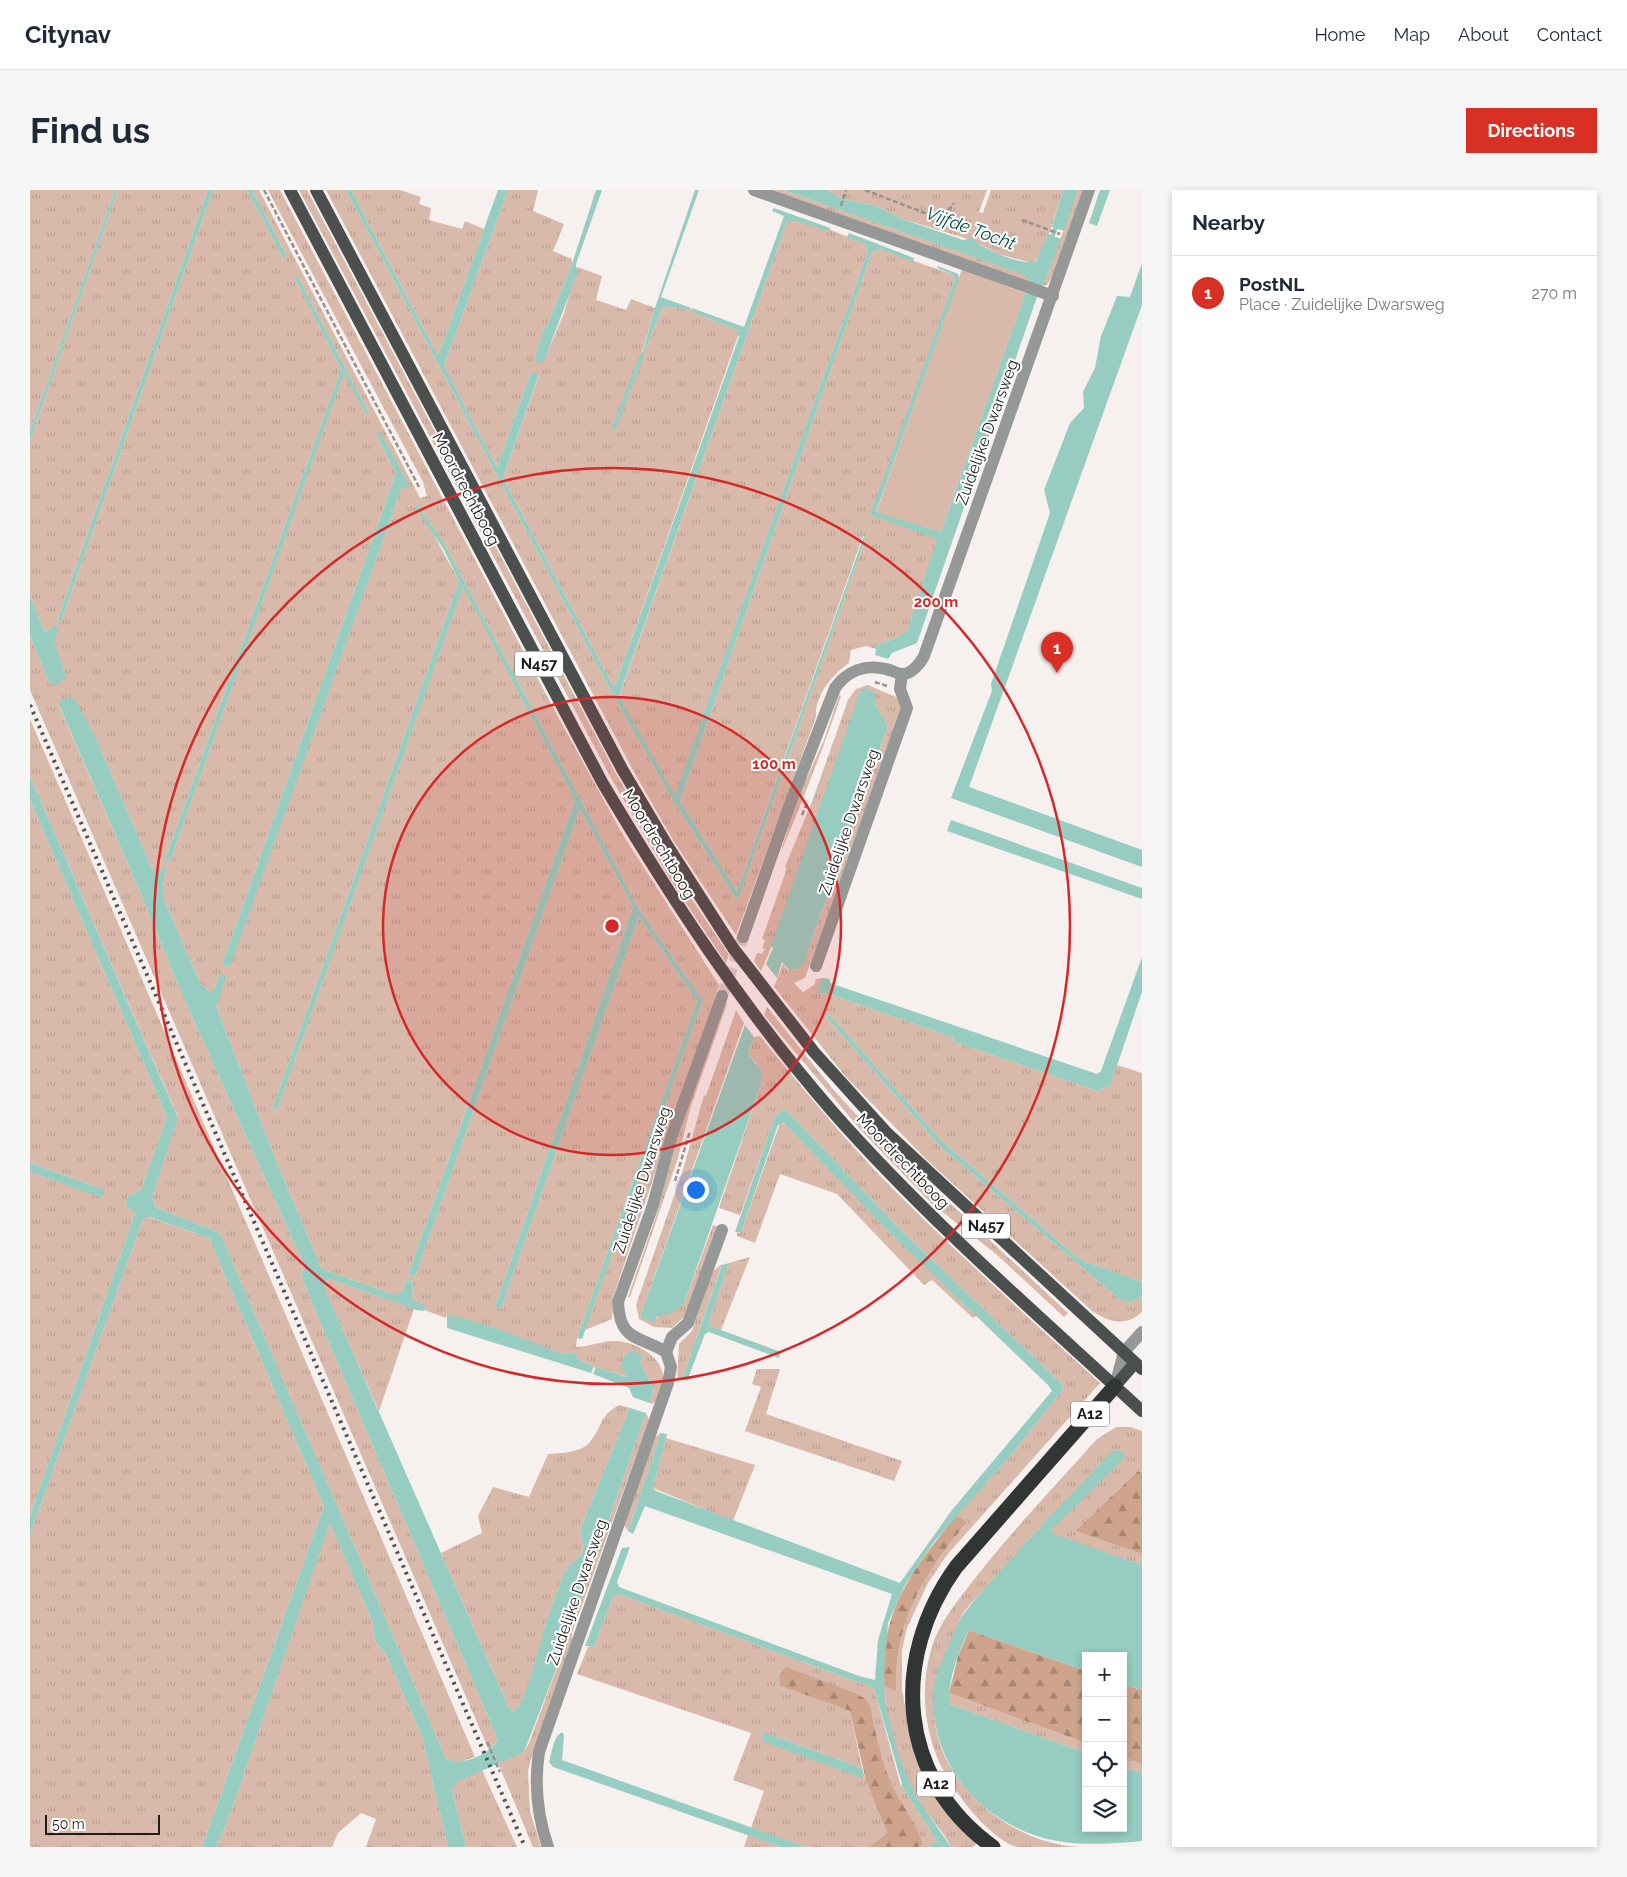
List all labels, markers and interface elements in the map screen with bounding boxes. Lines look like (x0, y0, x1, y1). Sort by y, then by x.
text: Citynav (25, 20, 111, 49)
text: Home (1314, 24, 1365, 45)
text: Map (1393, 24, 1430, 45)
text: About (1458, 24, 1509, 45)
text: Contact (1537, 24, 1602, 45)
button: Directions (1466, 108, 1597, 153)
text: Find us (30, 110, 150, 151)
water label: Vijfde Tocht (923, 202, 1019, 254)
text: Nearby (1192, 210, 1265, 235)
text: PostNL (1239, 273, 1304, 295)
text: 1 (1204, 284, 1212, 303)
text: 270 m (1532, 284, 1577, 303)
text: Place · Zuidelijke Dwarsweg (1239, 295, 1445, 314)
street label: Zuidelijke Dwarsweg (952, 357, 1022, 507)
street label: Moordrechtboog (428, 429, 504, 549)
text: 200 m (914, 593, 958, 611)
pin: 1 (1041, 632, 1073, 673)
road number: N457 (515, 652, 563, 676)
street label: Zuidelijke Dwarsweg (815, 746, 883, 898)
text: 100 m (752, 755, 796, 773)
street label: Moordrechtboog (619, 785, 699, 903)
centre of rings (603, 917, 621, 935)
street label: Zuidelijke Dwarsweg (609, 1104, 675, 1256)
street label: Moordrechtboog (853, 1109, 953, 1213)
your location (683, 1177, 709, 1203)
road number: N457 (962, 1214, 1010, 1238)
road number: A12 (1071, 1402, 1109, 1426)
street label: Zuidelijke Dwarsweg (543, 1516, 611, 1668)
map controls (1082, 1652, 1127, 1832)
button: + (1082, 1652, 1127, 1697)
button: − (1082, 1697, 1127, 1742)
button: locate (1082, 1742, 1127, 1787)
road number: A12 (917, 1772, 955, 1796)
button: layers (1082, 1787, 1127, 1832)
scale bar (45, 1812, 160, 1835)
text: 50 m (52, 1816, 85, 1832)

